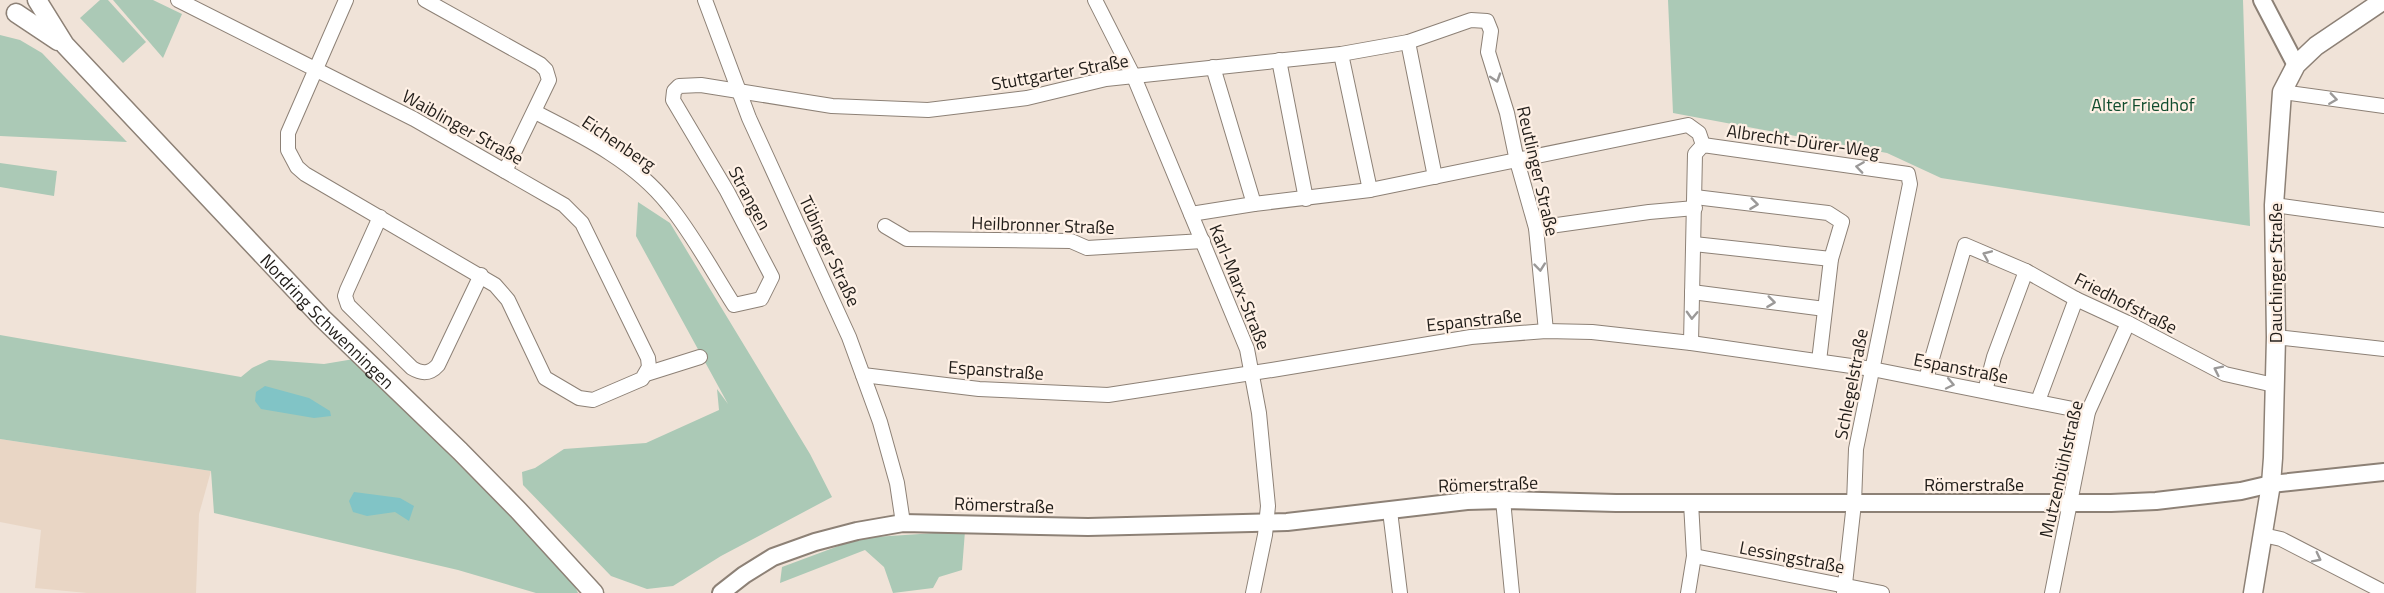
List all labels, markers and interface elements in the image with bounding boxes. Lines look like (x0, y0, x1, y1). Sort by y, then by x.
street label: Stuttgarter Straße (989, 47, 1131, 97)
one-way arrow (1489, 72, 1501, 83)
street label: Waiblinger Straße (397, 82, 529, 172)
park label: Alter Friedhof (2091, 91, 2195, 118)
one-way arrow (2329, 92, 2338, 105)
street label: Reutlinger Straße (1510, 103, 1566, 239)
street label: Eichenberg (577, 108, 661, 178)
street label: Albrecht-Dürer-Weg (1725, 117, 1881, 165)
street label: Strangen (722, 161, 778, 235)
one-way arrow (1855, 161, 1864, 173)
street label: Tübinger Straße (792, 191, 868, 311)
one-way arrow (1749, 198, 1758, 210)
street label: Dauchinger Straße (2262, 203, 2289, 343)
street label: Heilbronner Straße (971, 209, 1115, 241)
street label: Karl-Marx-Straße (1202, 220, 1278, 354)
street label: Nordring Schwenningen (254, 247, 401, 395)
one-way arrow (1983, 250, 1994, 262)
one-way arrow (1533, 262, 1546, 272)
street label: Friedhofstraße (2070, 265, 2182, 341)
one-way arrow (1767, 295, 1776, 307)
street label: Espanstraße (1425, 302, 1523, 338)
one-way arrow (1685, 311, 1698, 320)
street label: Schlegelstraße (1827, 326, 1875, 442)
street label: Espanstraße (1911, 346, 2011, 390)
street label: Espanstraße (947, 353, 1045, 387)
one-way arrow (2213, 366, 2224, 377)
one-way arrow (1944, 377, 1954, 390)
street label: Mutzenbühlstraße (2032, 398, 2090, 540)
street label: Römerstraße (1437, 469, 1539, 499)
street label: Römerstraße (1924, 471, 2024, 498)
street label: Römerstraße (953, 490, 1055, 520)
street label: Lessingstraße (1737, 534, 1847, 580)
one-way arrow (2311, 551, 2321, 562)

